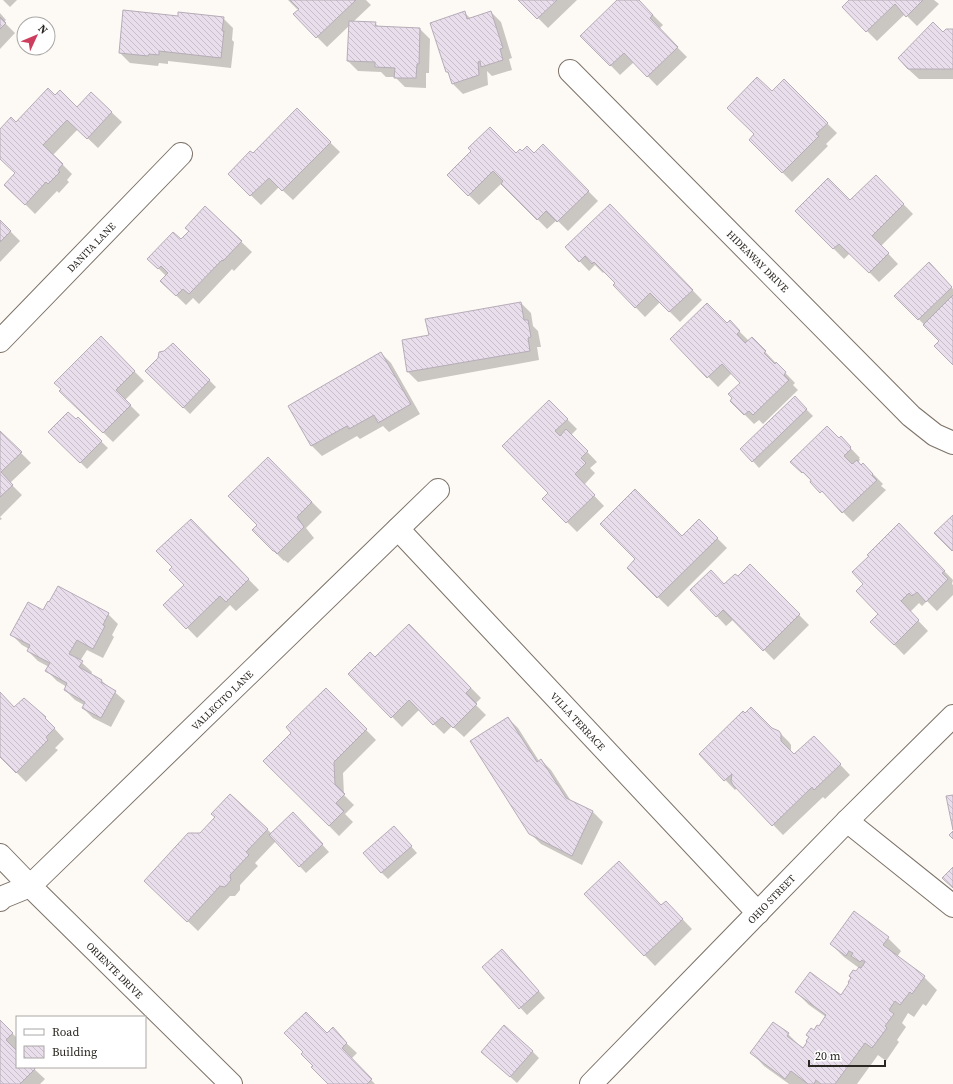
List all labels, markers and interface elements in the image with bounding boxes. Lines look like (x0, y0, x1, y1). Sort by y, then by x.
north arrow (16, 16, 56, 56)
text: N (35, 21, 51, 37)
street label: DANITA LANE (64, 220, 118, 275)
street label: HIDEAWAY DRIVE (724, 228, 791, 295)
street label: VALLECITO LANE (189, 668, 256, 733)
street label: VILLA TERRACE (547, 690, 608, 753)
street label: OHIO STREET (745, 872, 798, 927)
street label: ORIENTE DRIVE (84, 939, 146, 1001)
legend (16, 1016, 146, 1068)
text: Road (52, 1024, 79, 1040)
scale bar (809, 1042, 885, 1068)
text: Building (52, 1044, 97, 1060)
text: 20 m (815, 1048, 841, 1064)

